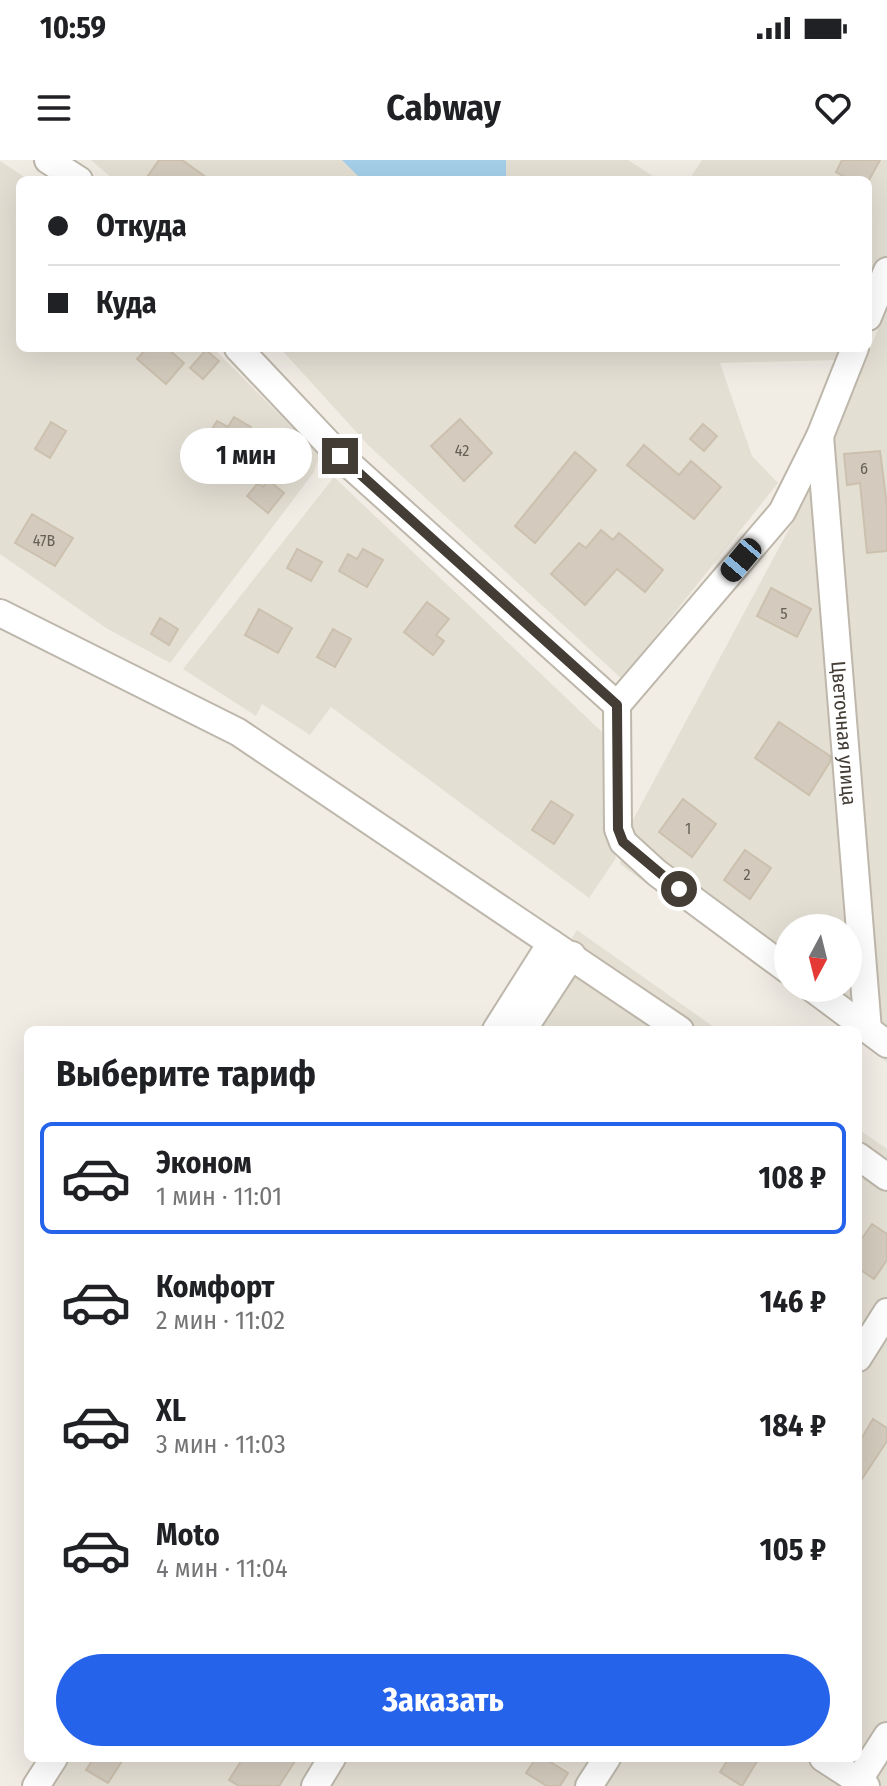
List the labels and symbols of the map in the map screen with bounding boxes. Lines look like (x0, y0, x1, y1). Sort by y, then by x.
callout: 1 мин (180, 428, 312, 484)
route end (322, 438, 358, 474)
house number: 42 (455, 441, 469, 460)
house number: 6 (860, 459, 868, 478)
house number: 47В (33, 531, 56, 550)
car (716, 534, 766, 586)
house number: 5 (780, 604, 788, 623)
street label: Цветочная улица (826, 660, 862, 806)
house number: 1 (685, 819, 691, 838)
house number: 2 (743, 865, 751, 884)
route start (661, 871, 697, 907)
north arrow (774, 914, 862, 1002)

